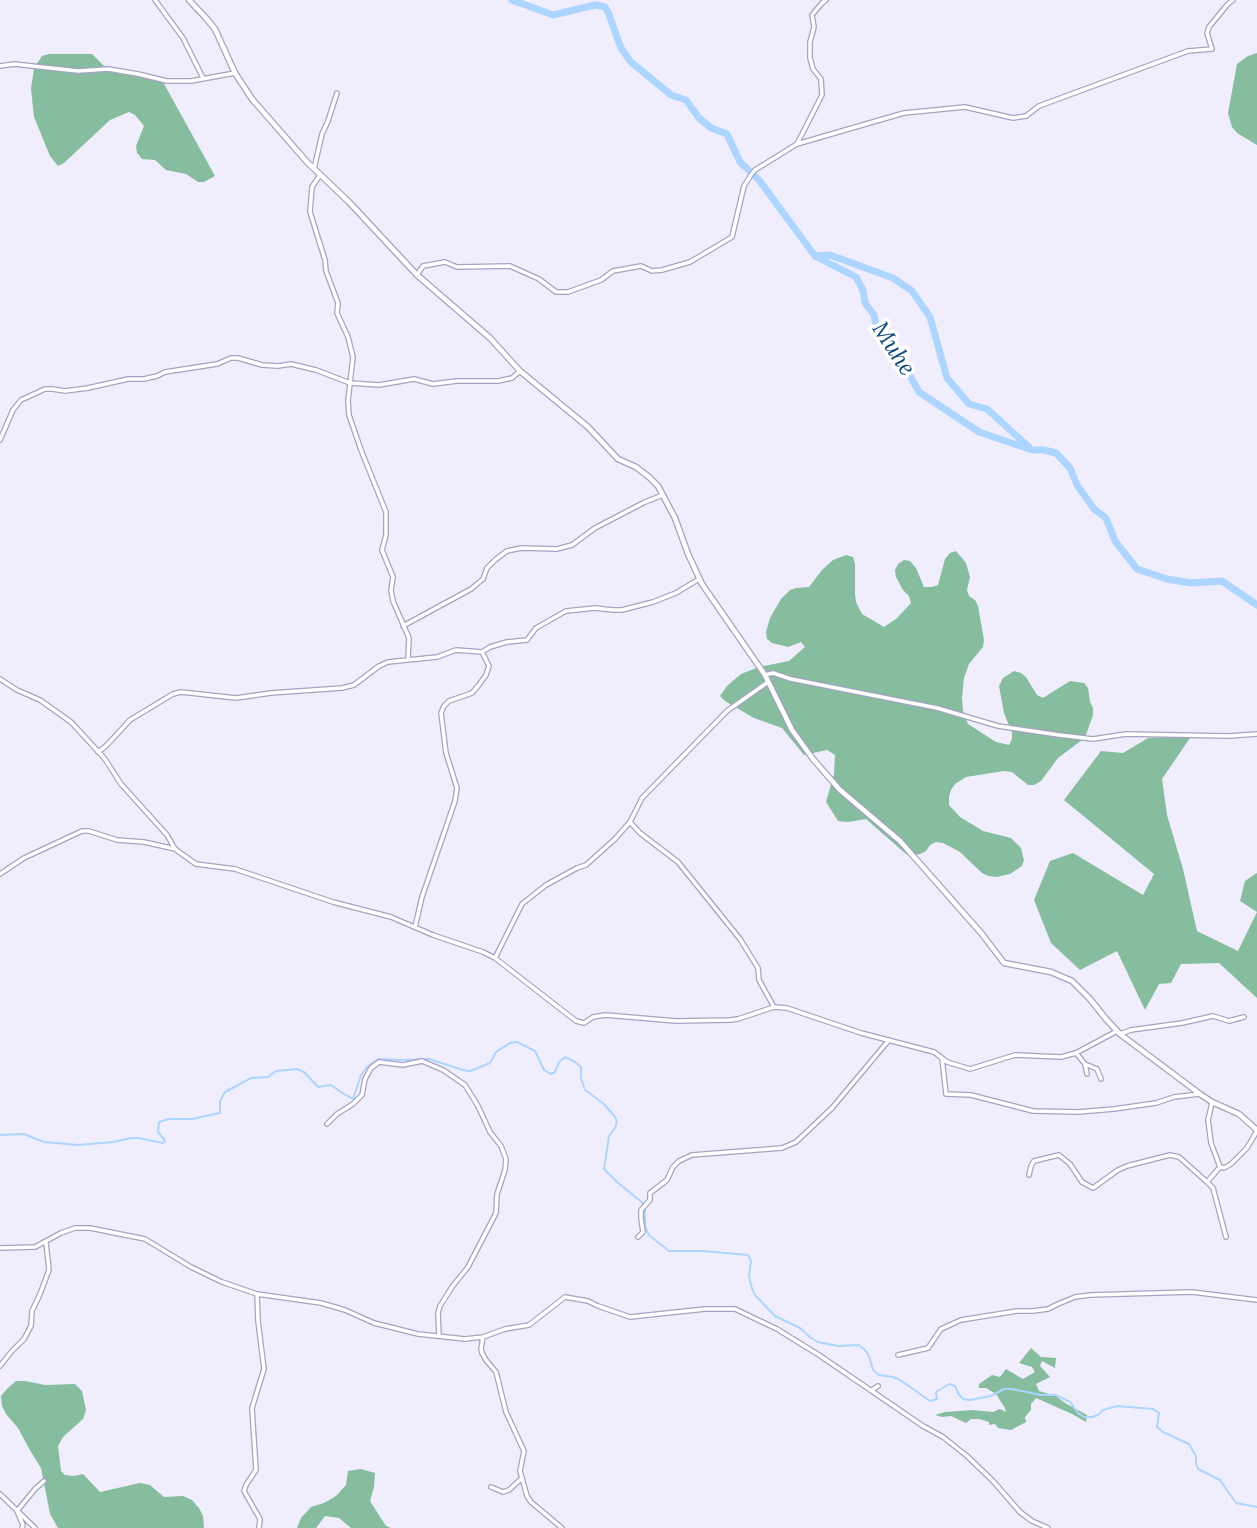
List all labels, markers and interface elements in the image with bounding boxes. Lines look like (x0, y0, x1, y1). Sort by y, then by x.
water label: Muhe (865, 317, 921, 381)

